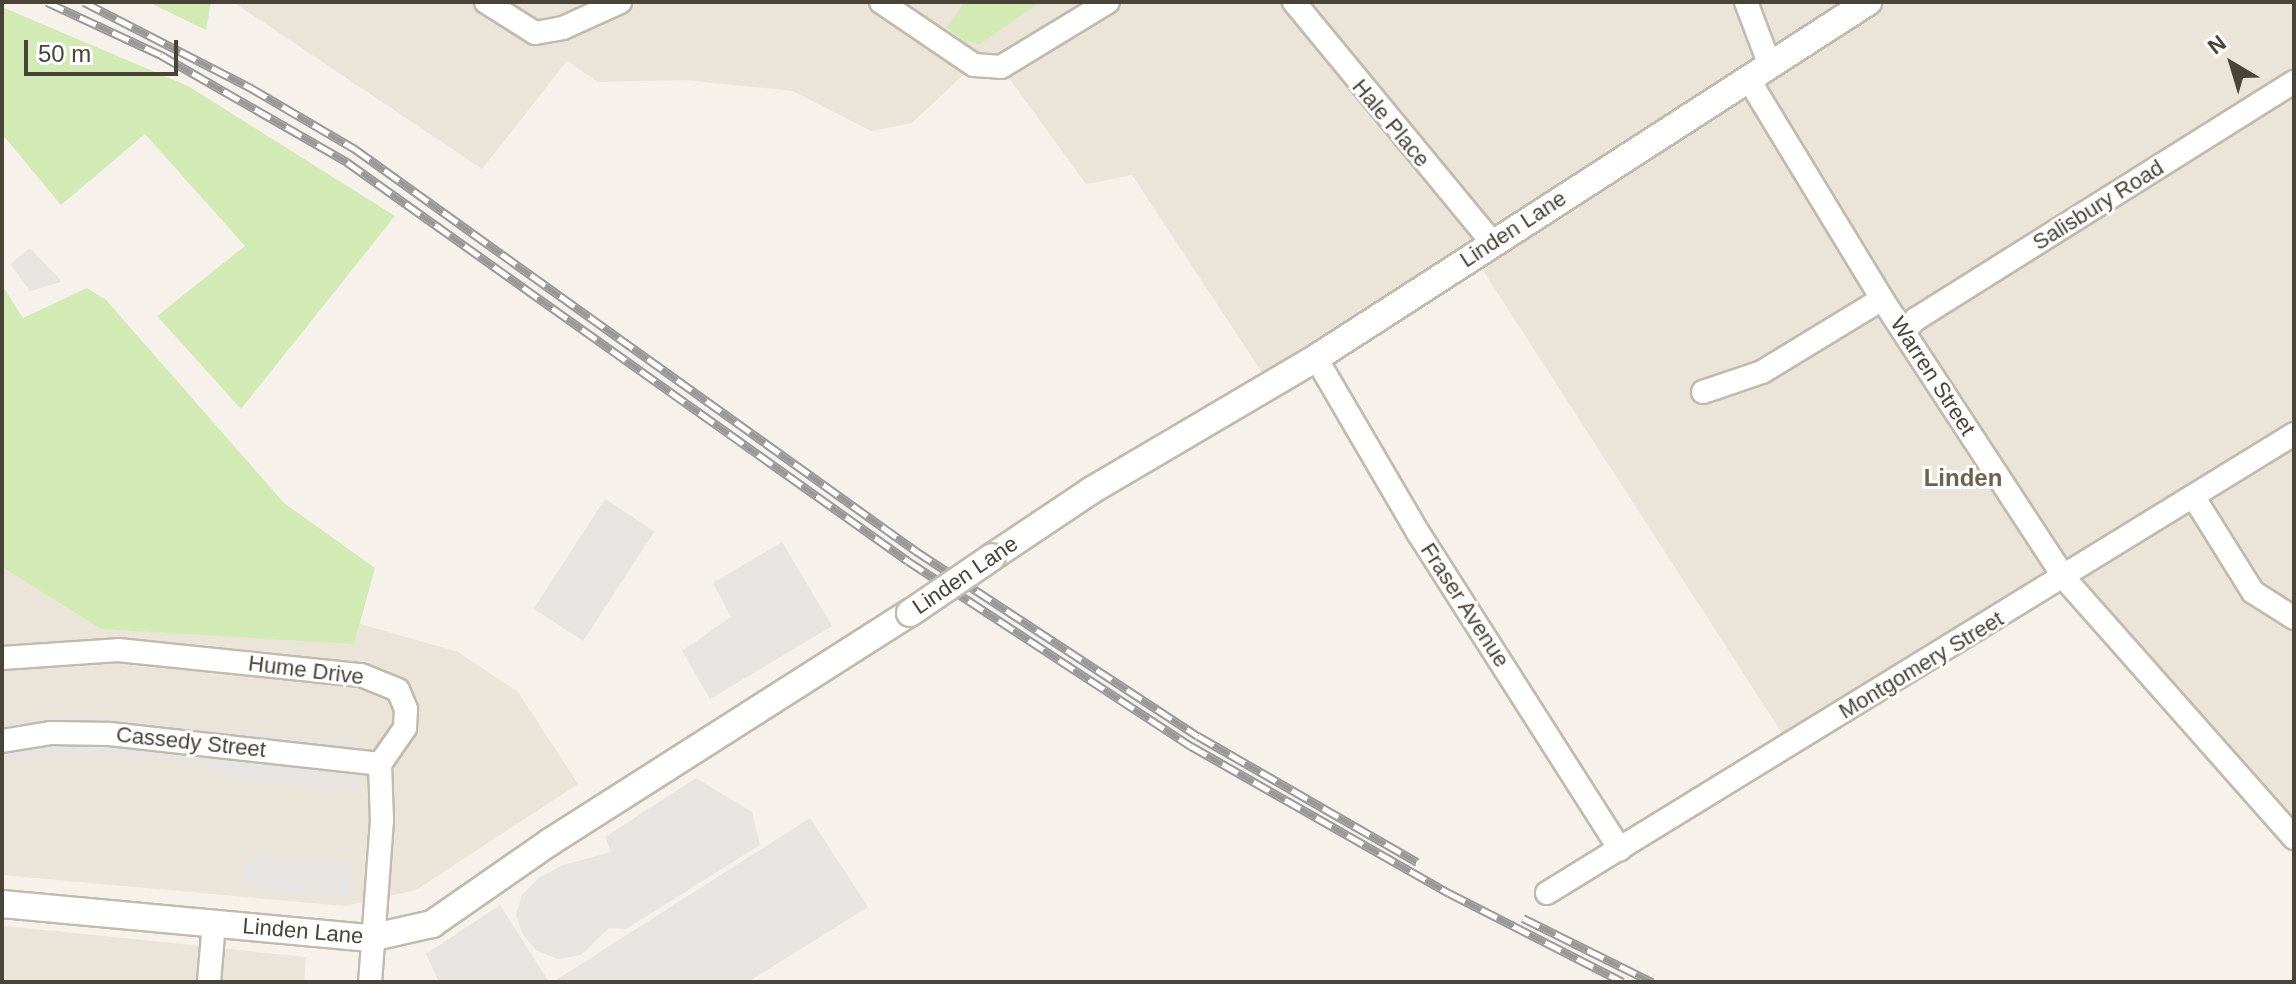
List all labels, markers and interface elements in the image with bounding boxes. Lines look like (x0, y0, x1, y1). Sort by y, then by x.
scale bar (28, 24, 182, 74)
north arrow (2192, 24, 2272, 104)
text: N (2203, 30, 2231, 59)
text: 50 m (38, 40, 91, 67)
street label: Hale Place (1347, 74, 1435, 172)
street label: Salisbury Road (2028, 154, 2168, 256)
street label: Linden Lane (1455, 185, 1571, 273)
street label: Warren Street (1885, 312, 1981, 440)
district label: Linden (1924, 464, 2002, 492)
street label: Linden Lane (907, 530, 1023, 620)
street label: Fraser Avenue (1415, 537, 1515, 673)
street label: Montgomery Street (1834, 606, 2008, 724)
street label: Hume Drive (247, 650, 365, 690)
street label: Cassedy Street (115, 721, 267, 763)
street label: Linden Lane (242, 913, 364, 949)

